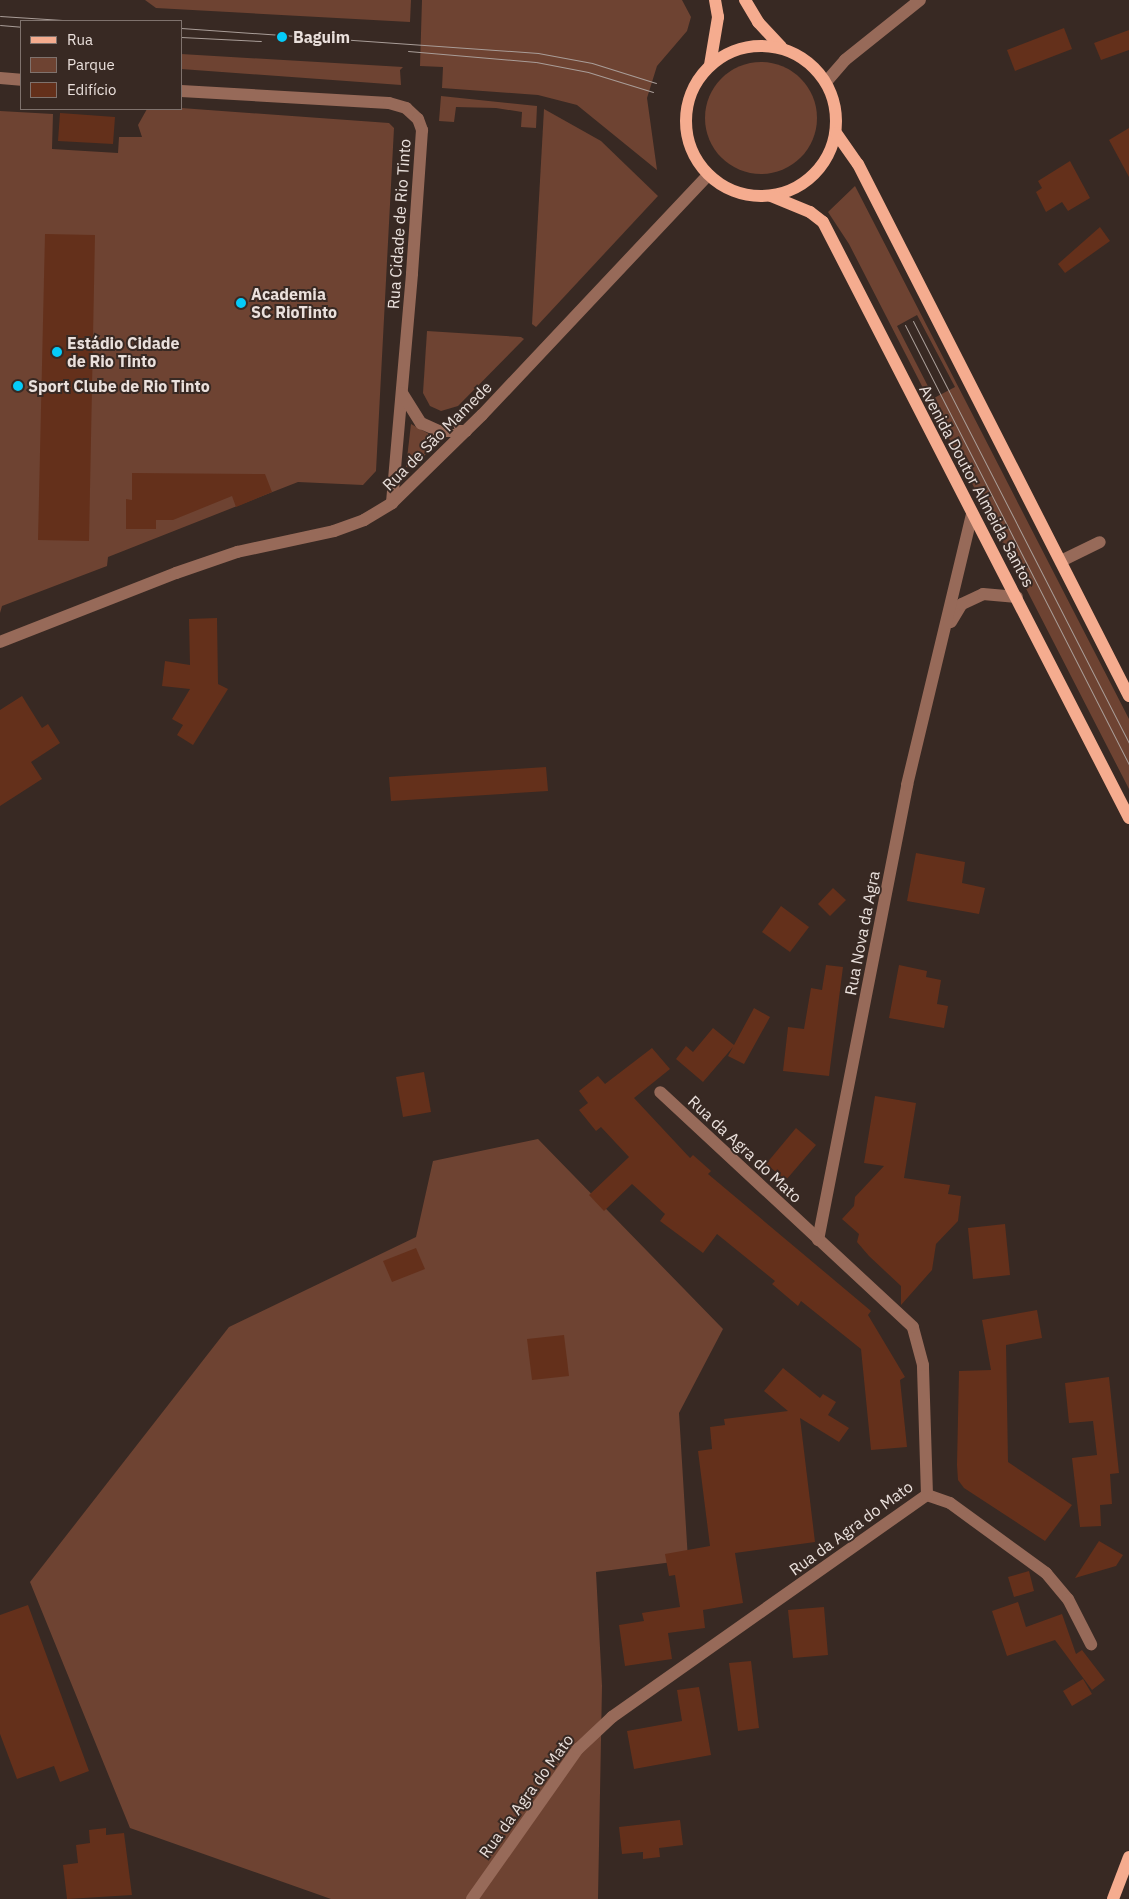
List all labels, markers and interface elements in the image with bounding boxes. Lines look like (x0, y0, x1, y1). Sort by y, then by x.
legend (20, 20, 182, 110)
place label: Baguim (293, 27, 350, 47)
text: Rua (67, 30, 93, 49)
marker: Baguim (275, 30, 289, 44)
text: Parque (67, 55, 115, 74)
text: Edifício (67, 80, 116, 99)
street label: Rua Cidade de Rio Tinto (383, 138, 415, 310)
place label: Academia SC RioTinto (251, 284, 337, 322)
marker: Academia SC RioTinto (235, 297, 247, 309)
place label: Estádio Cidade de Rio Tinto (67, 333, 180, 371)
marker: Estádio Cidade de Rio Tinto (51, 346, 63, 358)
place label: Sport Clube de Rio Tinto (28, 376, 210, 396)
street label: Rua de São Mamede (378, 377, 496, 495)
marker: Sport Clube de Rio Tinto (12, 380, 24, 392)
street label: Avenida Doutor Almeida Santos (915, 382, 1039, 590)
street label: Rua Nova da Agra (841, 869, 883, 997)
street label: Rua da Agra do Mato (684, 1091, 806, 1207)
street label: Rua da Agra do Mato (785, 1477, 917, 1579)
street label: Rua da Agra do Mato (475, 1730, 577, 1862)

